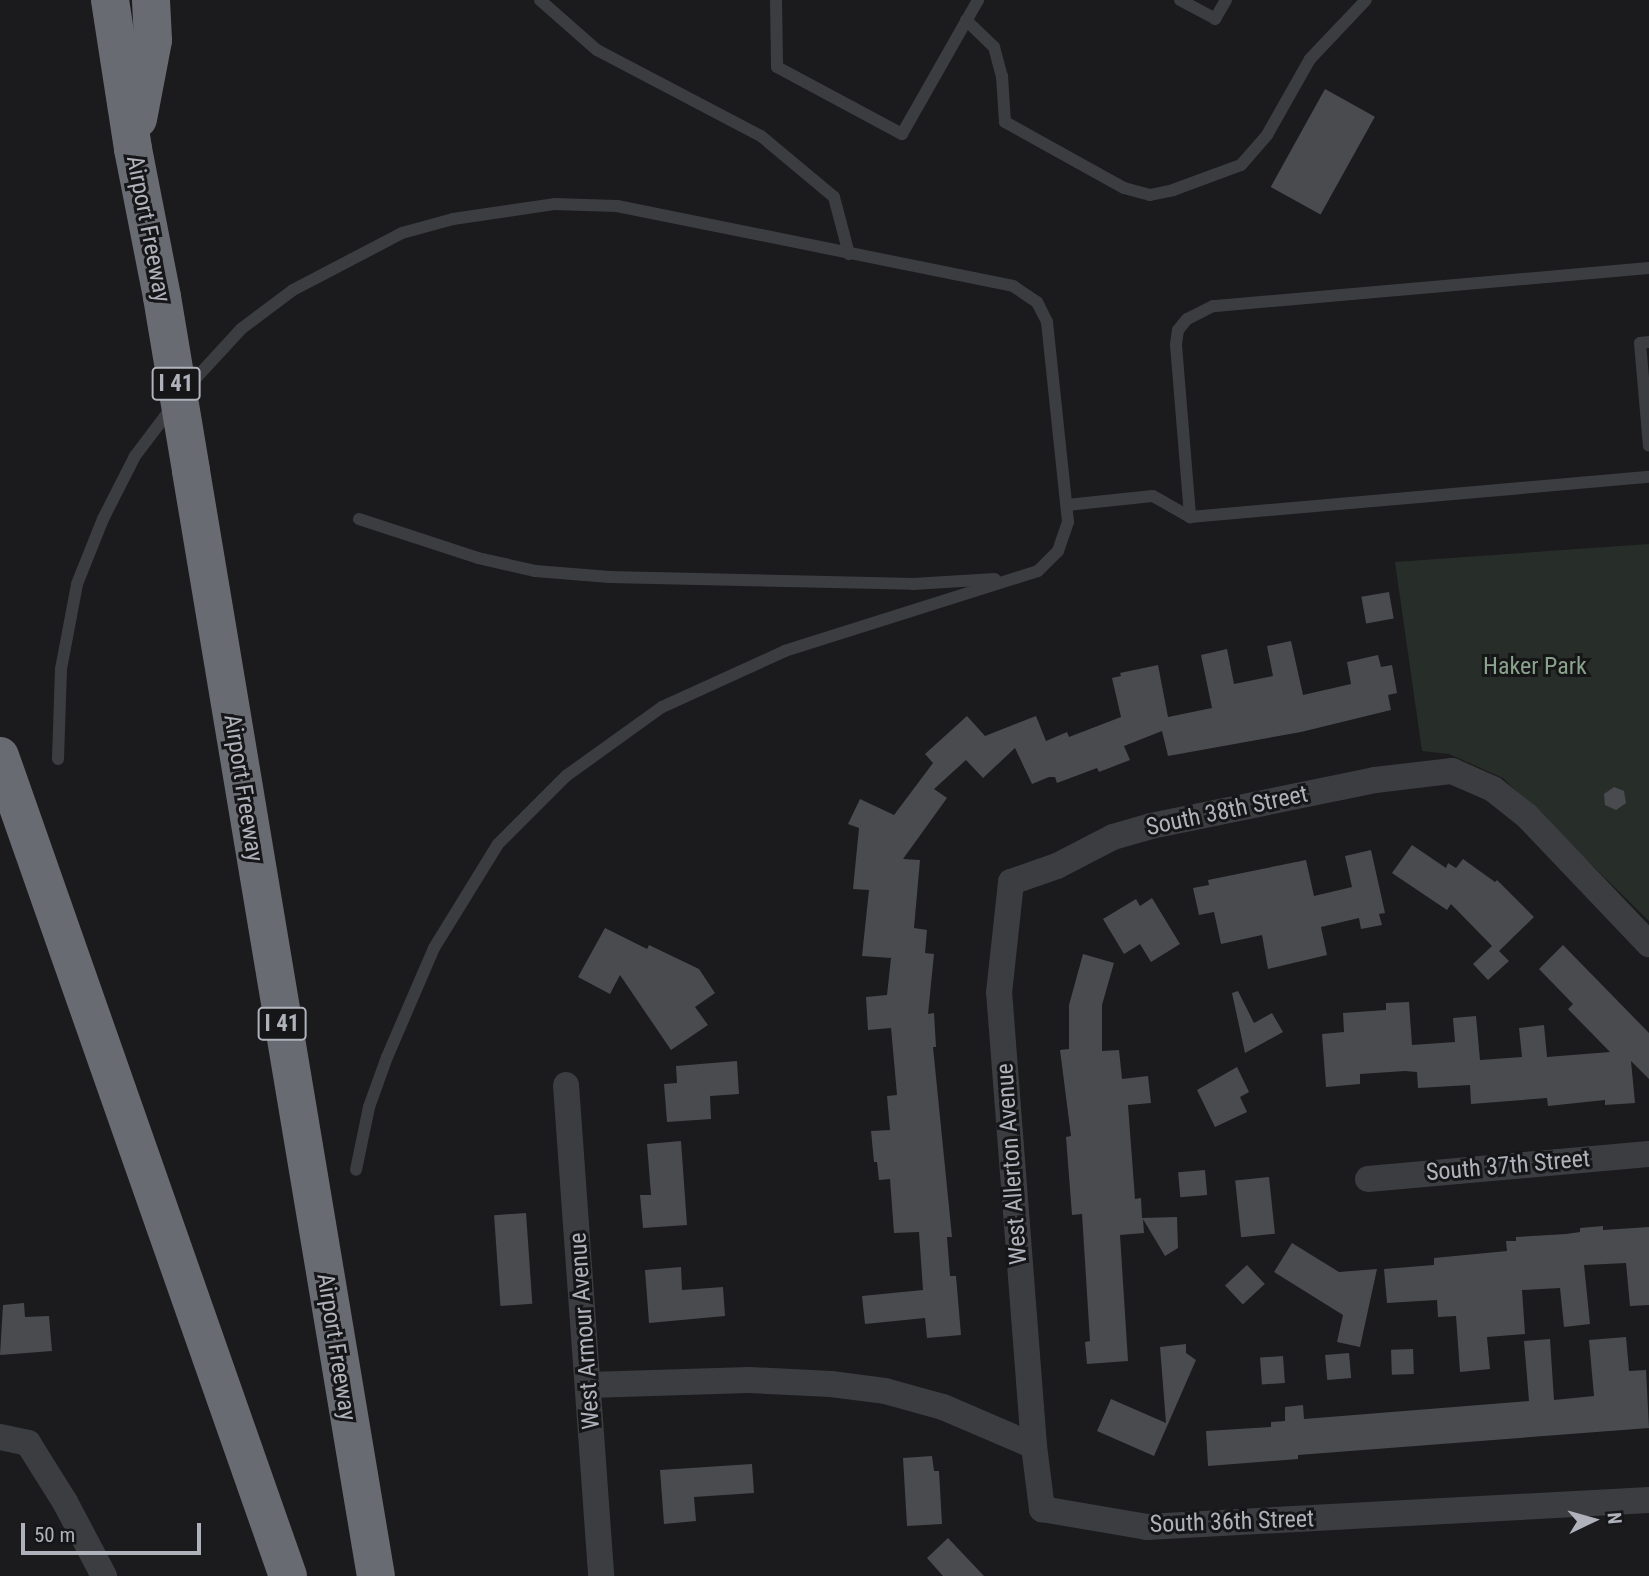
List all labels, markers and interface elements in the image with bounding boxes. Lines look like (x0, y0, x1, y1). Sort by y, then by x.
street label: Airport Freeway (120, 153, 176, 305)
road number: I 41 (152, 364, 200, 404)
park label: Haker Park (1483, 653, 1587, 681)
street label: Airport Freeway (217, 712, 269, 864)
street label: South 38th Street (1144, 780, 1310, 842)
road number: I 41 (258, 1004, 306, 1044)
street label: West Allerton Avenue (991, 1062, 1033, 1266)
street label: South 37th Street (1425, 1144, 1591, 1188)
street label: West Armour Avenue (564, 1231, 606, 1431)
street label: Airport Freeway (310, 1271, 362, 1423)
north arrow (1558, 1485, 1628, 1555)
street label: South 36th Street (1149, 1505, 1315, 1539)
scale bar (24, 1510, 205, 1554)
text: N (1602, 1511, 1626, 1525)
text: 50 m (34, 1523, 75, 1547)

